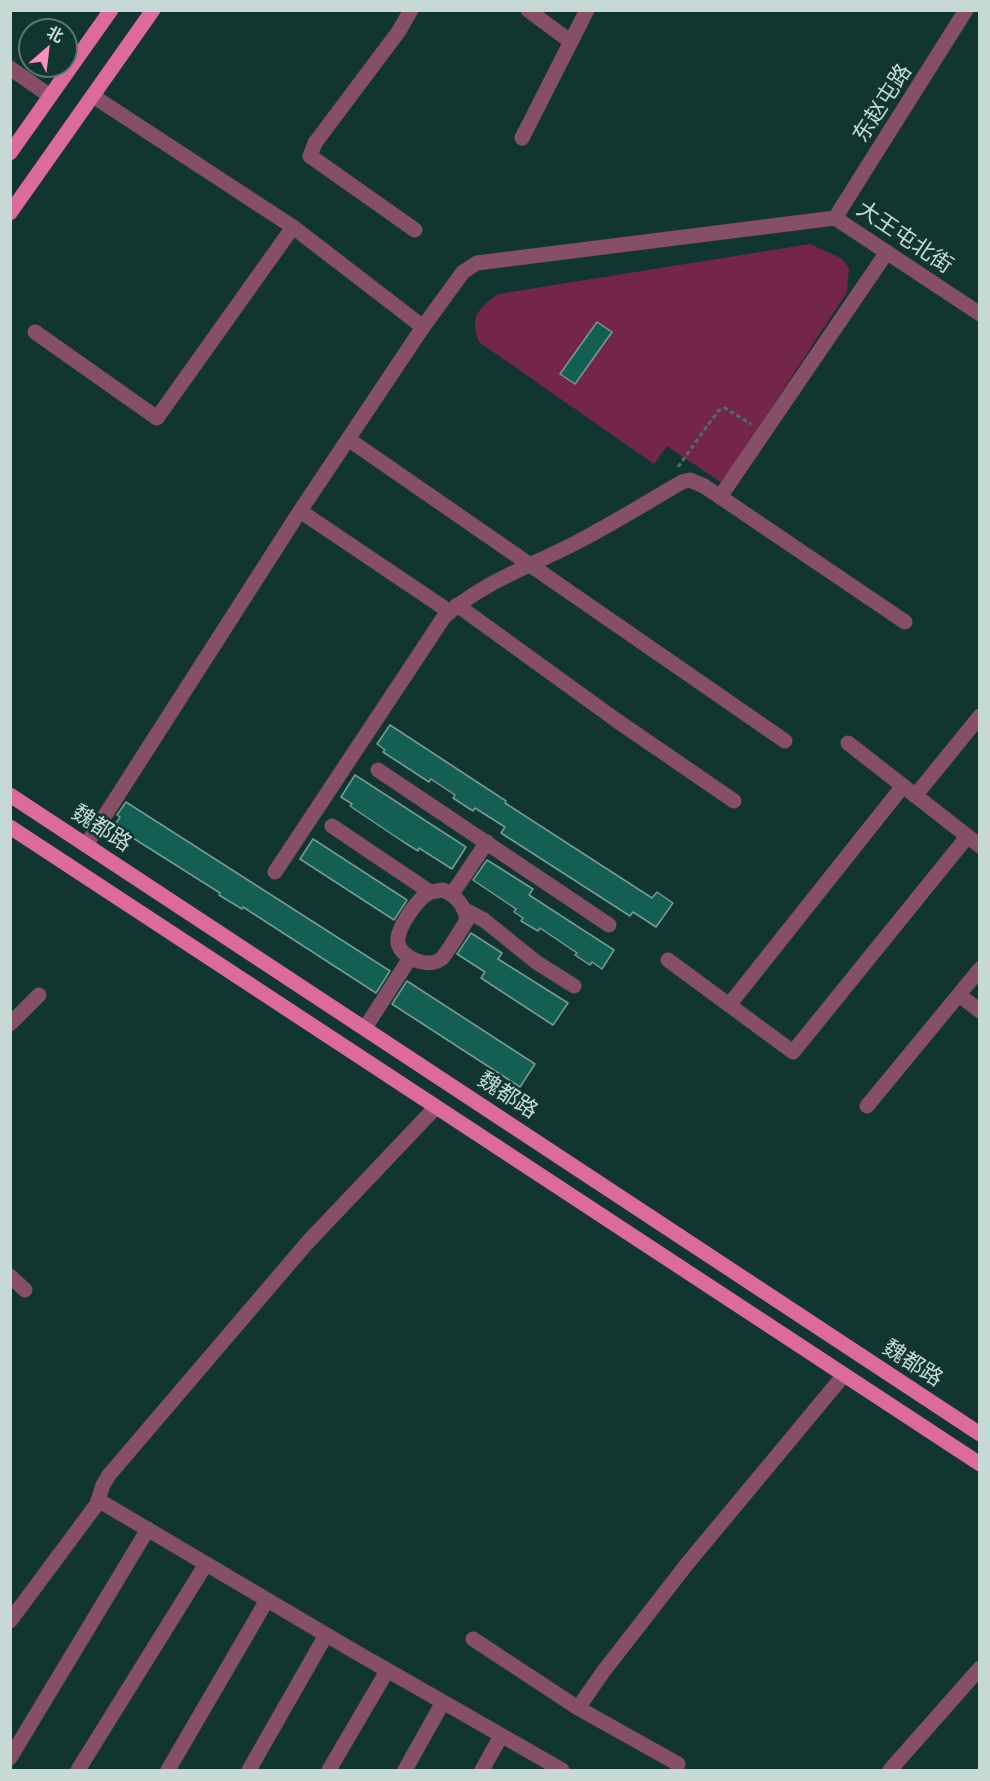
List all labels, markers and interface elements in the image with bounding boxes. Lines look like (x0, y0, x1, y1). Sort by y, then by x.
north arrow (18, 18, 78, 78)
text: 北 (44, 21, 67, 46)
street label: 东赵屯路 (847, 59, 917, 147)
street label: 大王屯北街 (852, 195, 958, 279)
street label: 魏都路 (67, 799, 137, 857)
street label: 魏都路 (473, 1066, 543, 1124)
street label: 魏都路 (878, 1334, 948, 1392)

